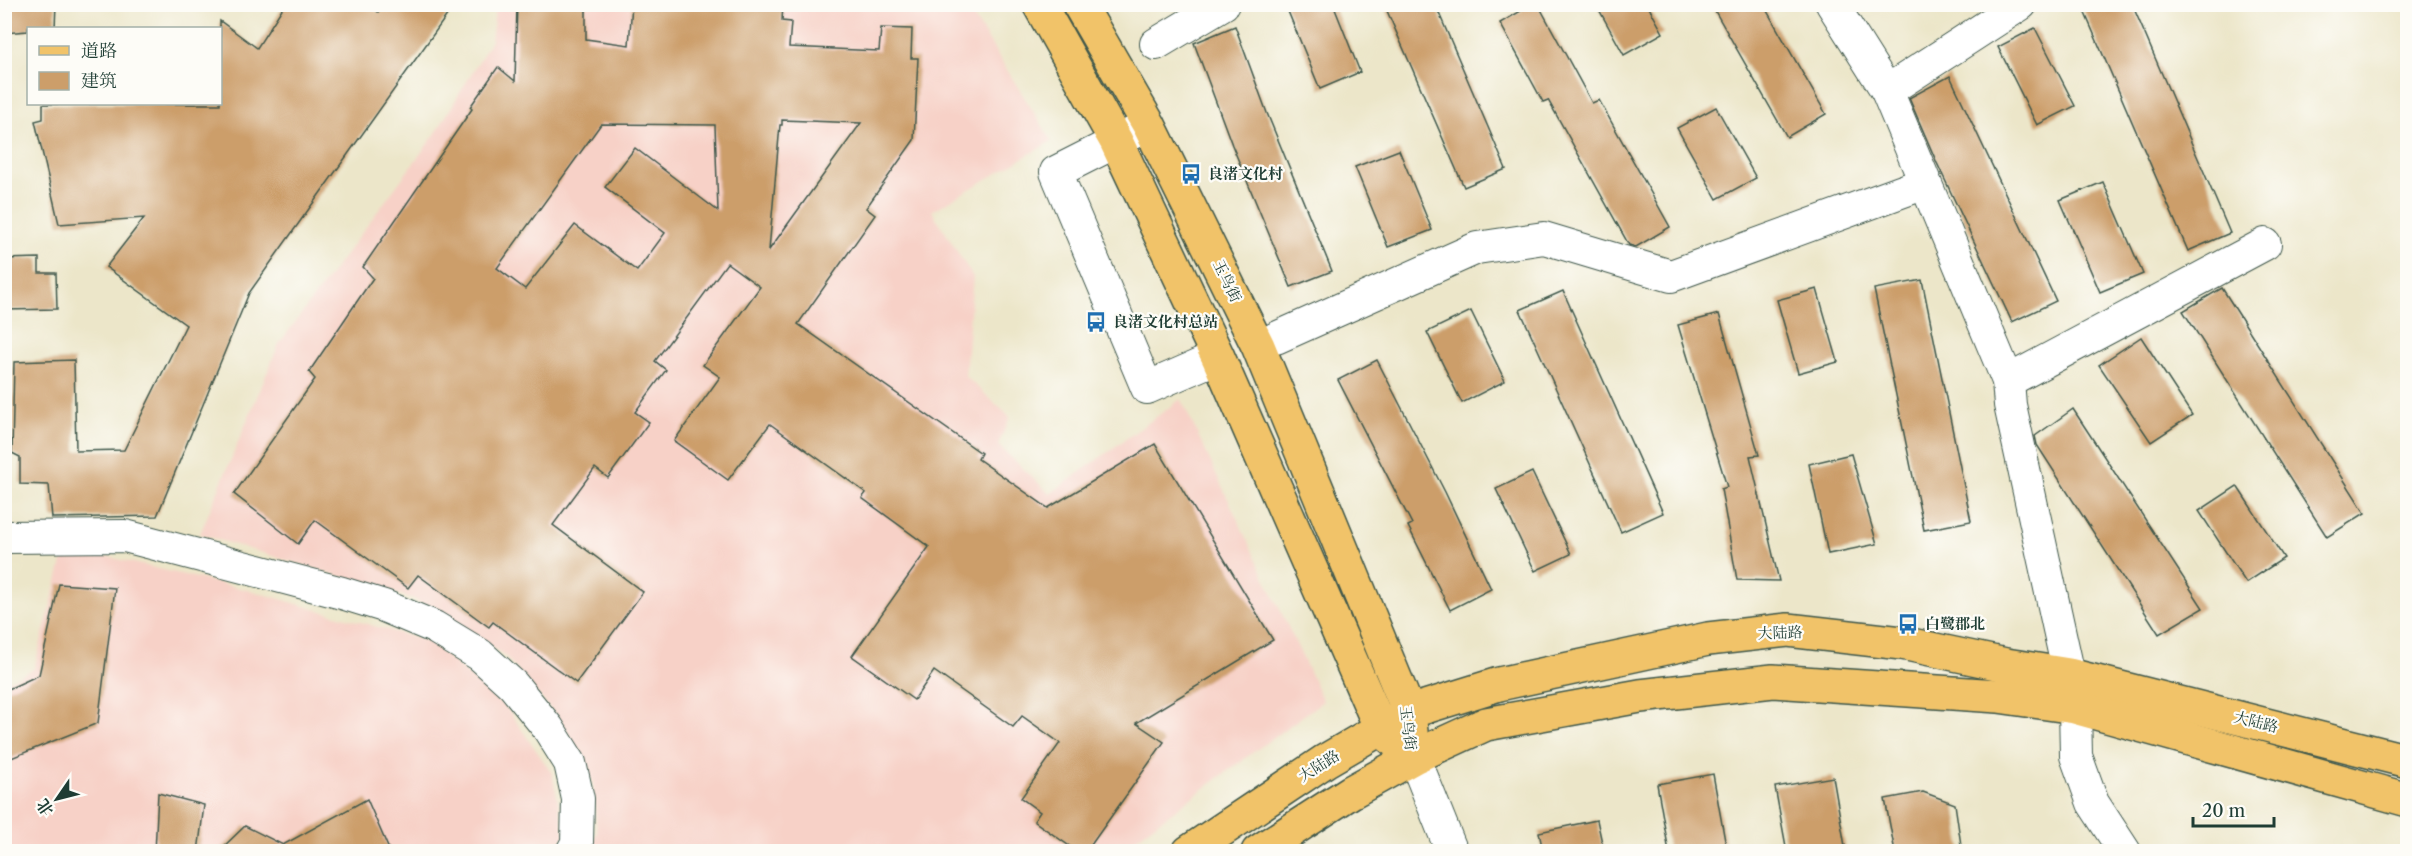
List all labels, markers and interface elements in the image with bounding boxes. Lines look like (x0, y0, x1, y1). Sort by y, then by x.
legend (27, 27, 222, 105)
text: 道路 (81, 40, 117, 62)
text: 建筑 (81, 70, 117, 92)
bus stop icon: 良渚文化村 (1179, 162, 1203, 186)
place label: 良渚文化村 (1208, 164, 1283, 183)
street label: 玉鸟街 (1209, 256, 1246, 305)
bus stop icon: 良渚文化村总站 (1084, 310, 1108, 334)
place label: 良渚文化村总站 (1113, 312, 1218, 331)
bus stop icon: 白鹭郡北 (1896, 612, 1920, 636)
place label: 白鹭郡北 (1925, 614, 1985, 633)
street label: 大陆路 (1757, 622, 1803, 643)
street label: 玉鸟街 (1396, 704, 1421, 751)
street label: 大陆路 (2232, 707, 2280, 736)
street label: 大陆路 (1295, 746, 1343, 786)
north arrow (27, 769, 87, 829)
scale bar (2193, 790, 2274, 828)
text: 北 (32, 795, 57, 820)
text: 20 m (2202, 800, 2246, 822)

